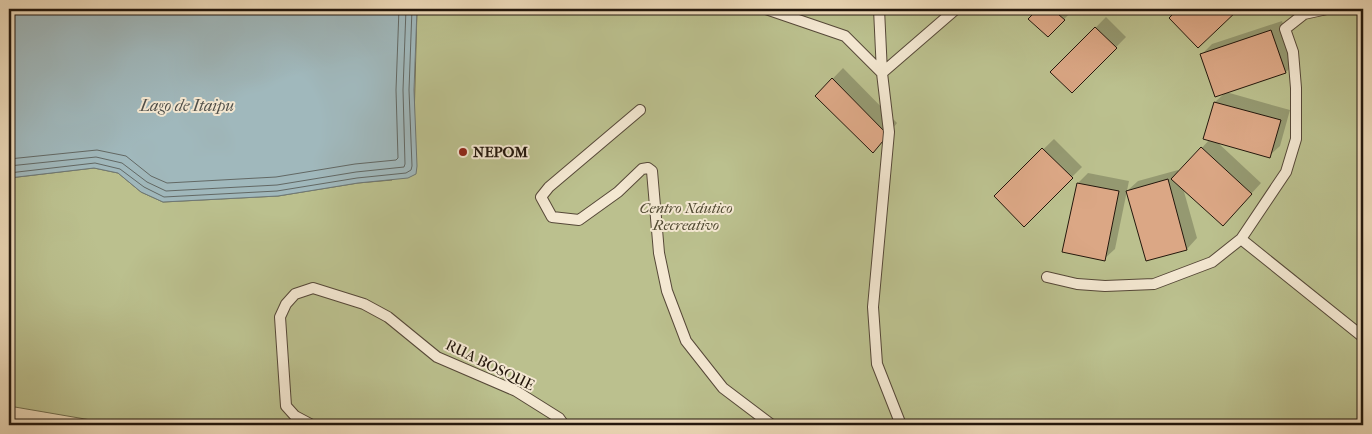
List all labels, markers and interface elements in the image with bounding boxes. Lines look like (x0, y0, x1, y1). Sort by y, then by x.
water label: Lago de Itaipu (139, 96, 234, 115)
place label: NEPOM (473, 143, 528, 161)
marker: NEPOM (457, 146, 469, 158)
park label: Centro Náutico Recreativo (639, 199, 733, 234)
street label: RUA BOSQUE (443, 336, 537, 394)

